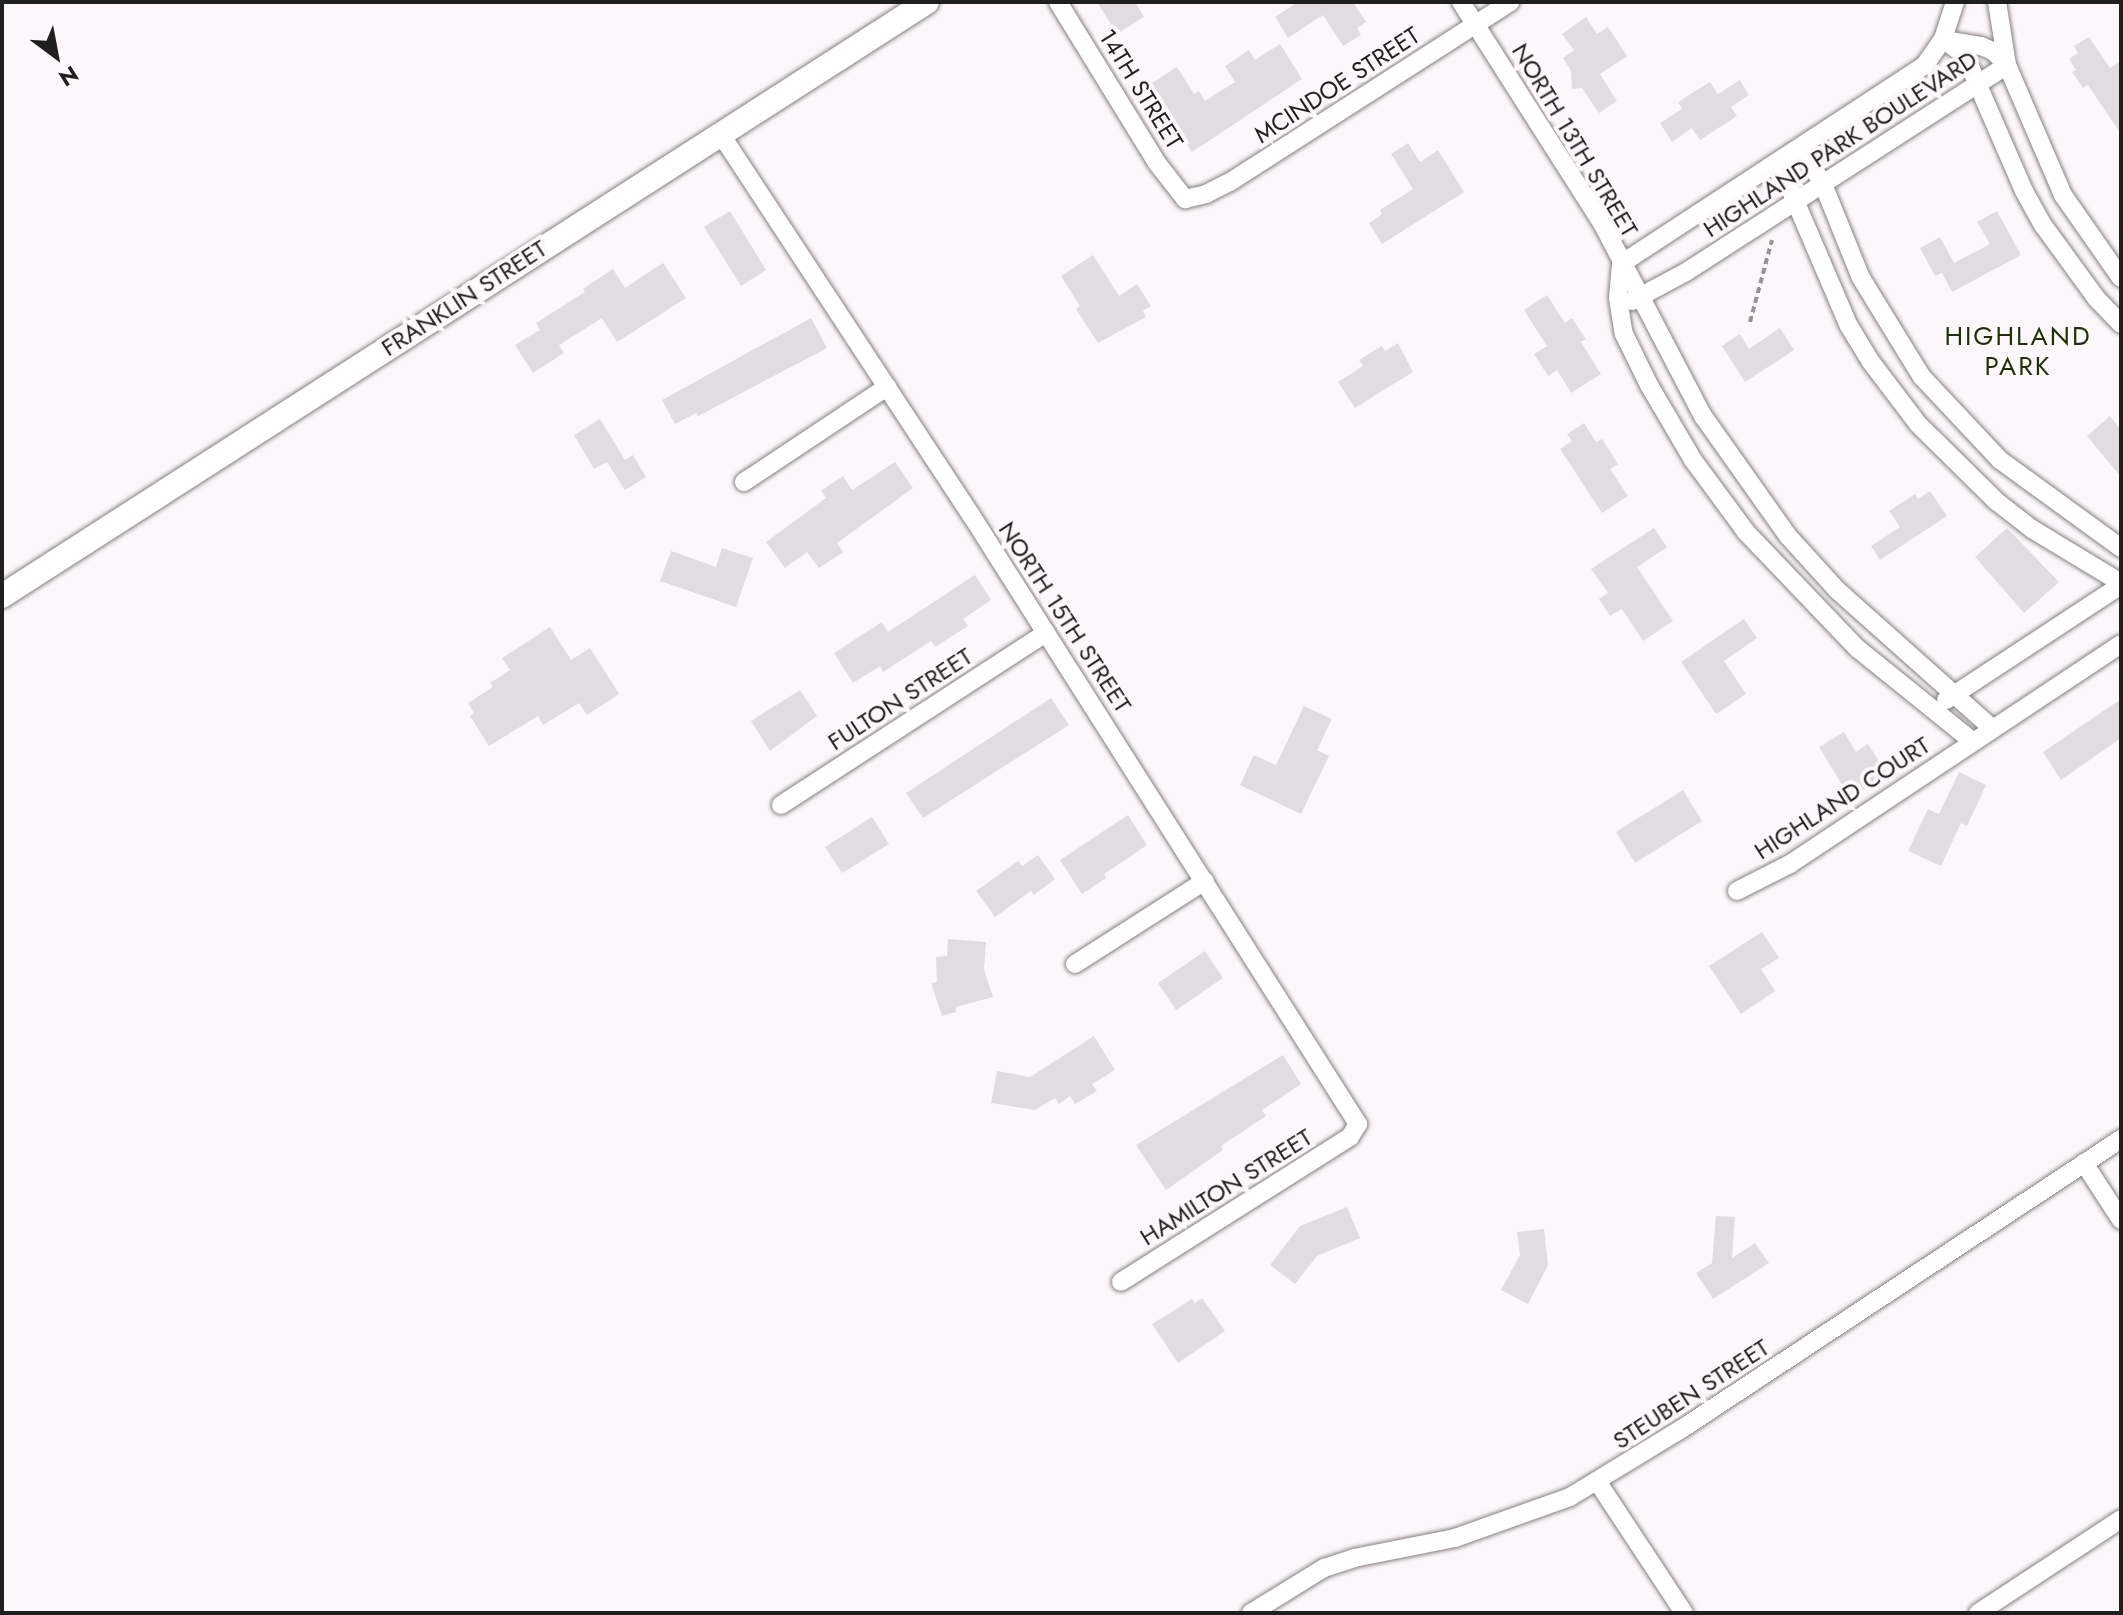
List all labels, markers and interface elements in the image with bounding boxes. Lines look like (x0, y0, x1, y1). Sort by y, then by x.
north arrow (16, 16, 96, 96)
street label: MCINDOE STREET (1249, 21, 1425, 149)
street label: 14TH STREET (1093, 24, 1189, 154)
street label: NORTH 13TH STREET (1506, 38, 1644, 242)
street label: HIGHLAND PARK BOULEVARD (1698, 45, 1982, 243)
text: N (53, 58, 85, 95)
street label: FRANKLIN STREET (376, 234, 552, 362)
district label: HIGHLAND PARK (1944, 321, 2092, 382)
street label: NORTH 15TH STREET (993, 516, 1137, 718)
street label: FULTON STREET (822, 642, 978, 756)
street label: HIGHLAND COURT (1749, 731, 1935, 865)
street label: HAMILTON STREET (1135, 1122, 1317, 1252)
street label: STEUBEN STREET (1608, 1333, 1774, 1455)

